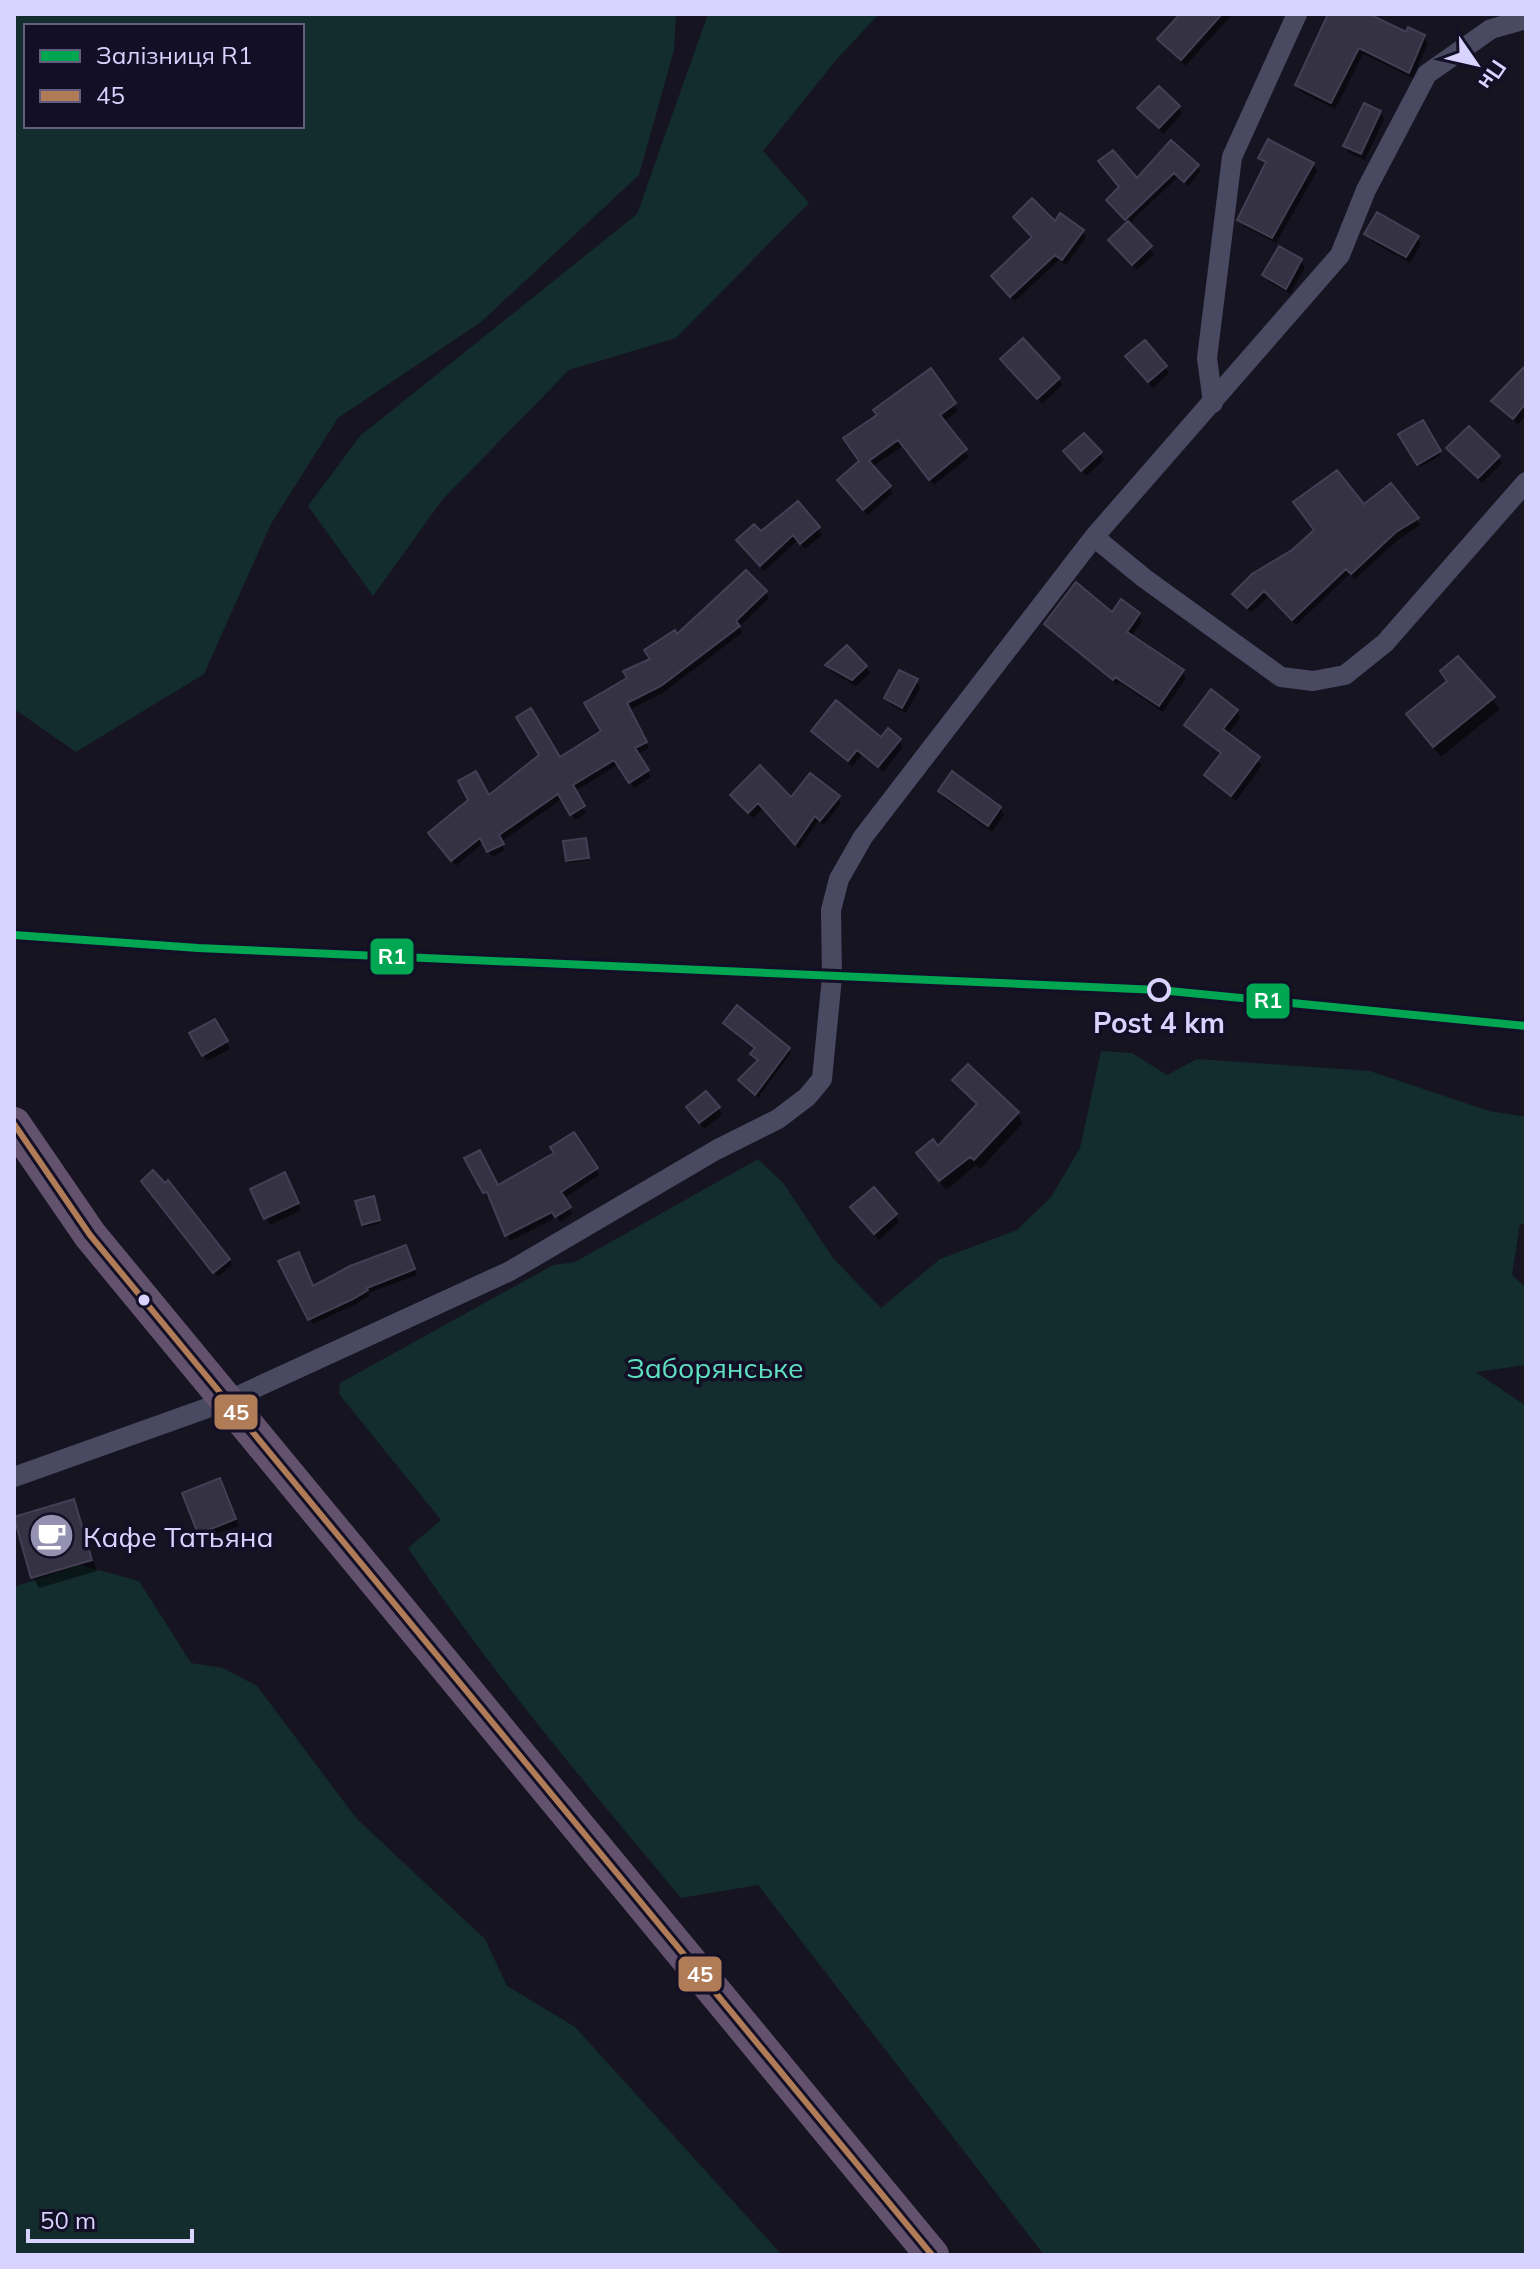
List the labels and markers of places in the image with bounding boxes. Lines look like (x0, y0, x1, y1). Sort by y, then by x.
marker: Post 4 km (1148, 979, 1170, 1001)
place label: Post 4 km (1093, 1005, 1225, 1040)
unlabelled marker (136, 1292, 152, 1308)
cafe icon: Кафе Татьяна (28, 1512, 76, 1560)
place label: Кафе Татьяна (83, 1519, 274, 1554)

